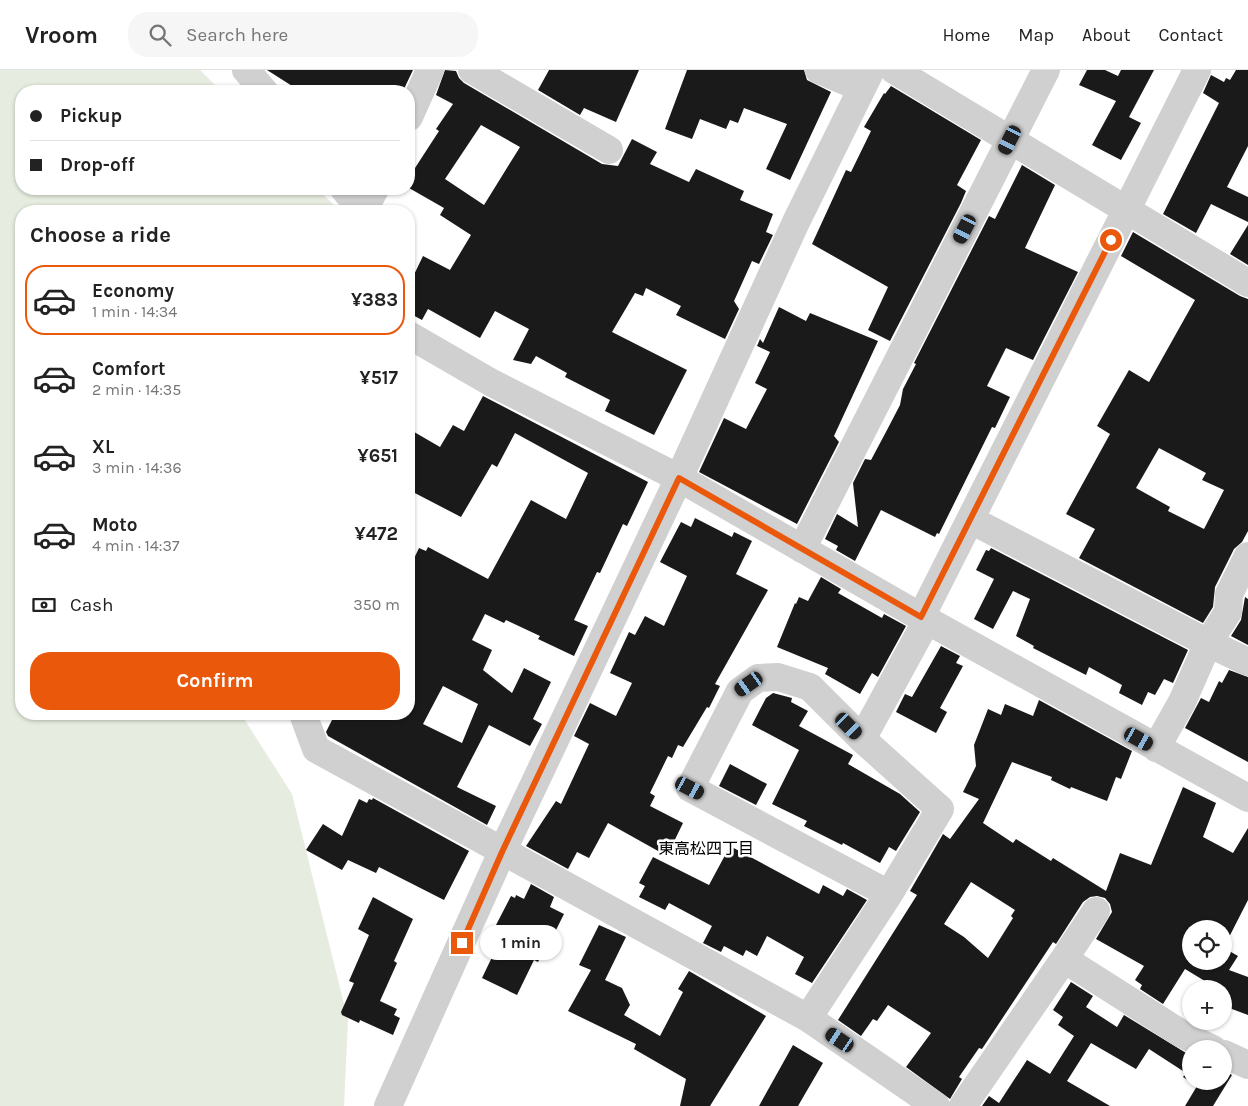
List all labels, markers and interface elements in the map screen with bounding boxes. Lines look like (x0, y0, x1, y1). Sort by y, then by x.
search box (128, 12, 478, 57)
text: Vroom (25, 21, 98, 49)
icon: search (146, 21, 174, 49)
text: Search here (186, 24, 288, 46)
text: Home (942, 24, 990, 46)
text: Map (1018, 24, 1054, 46)
text: About (1082, 24, 1131, 46)
text: Contact (1159, 24, 1223, 46)
text: Pickup (60, 105, 122, 127)
car (996, 123, 1023, 157)
text: Drop-off (60, 154, 135, 176)
car (951, 212, 978, 246)
text: Choose a ride (30, 222, 171, 248)
route start (1100, 229, 1122, 251)
icon: car (32, 278, 77, 323)
text: Economy (92, 280, 174, 302)
text: ¥383 (351, 289, 398, 311)
text: 1 min · 14:34 (92, 302, 177, 321)
icon: car (32, 356, 77, 401)
text: Comfort (92, 358, 166, 380)
text: ¥517 (360, 367, 398, 389)
text: 2 min · 14:35 (92, 380, 181, 399)
icon: car (32, 434, 77, 479)
text: XL (92, 436, 114, 458)
text: ¥651 (357, 445, 398, 467)
text: 3 min · 14:36 (92, 458, 182, 477)
icon: car (32, 512, 77, 557)
text: Moto (92, 514, 138, 536)
text: ¥472 (355, 523, 398, 545)
text: 4 min · 14:37 (92, 536, 179, 555)
icon: cash (30, 591, 58, 619)
text: Cash (70, 594, 114, 616)
text: 350 m (353, 595, 400, 614)
button: Confirm (30, 652, 400, 710)
car (732, 669, 765, 699)
car (833, 710, 864, 742)
car (1122, 725, 1155, 753)
car (673, 774, 706, 802)
district label: 東高松四丁目 (658, 839, 754, 858)
map controls (1182, 920, 1232, 1090)
button: locate (1182, 920, 1232, 970)
callout: 1 min (480, 926, 562, 960)
route end (451, 932, 473, 954)
text: 1 min (501, 933, 541, 952)
button: + (1182, 980, 1232, 1030)
car (823, 1025, 856, 1055)
button: − (1182, 1040, 1232, 1090)

